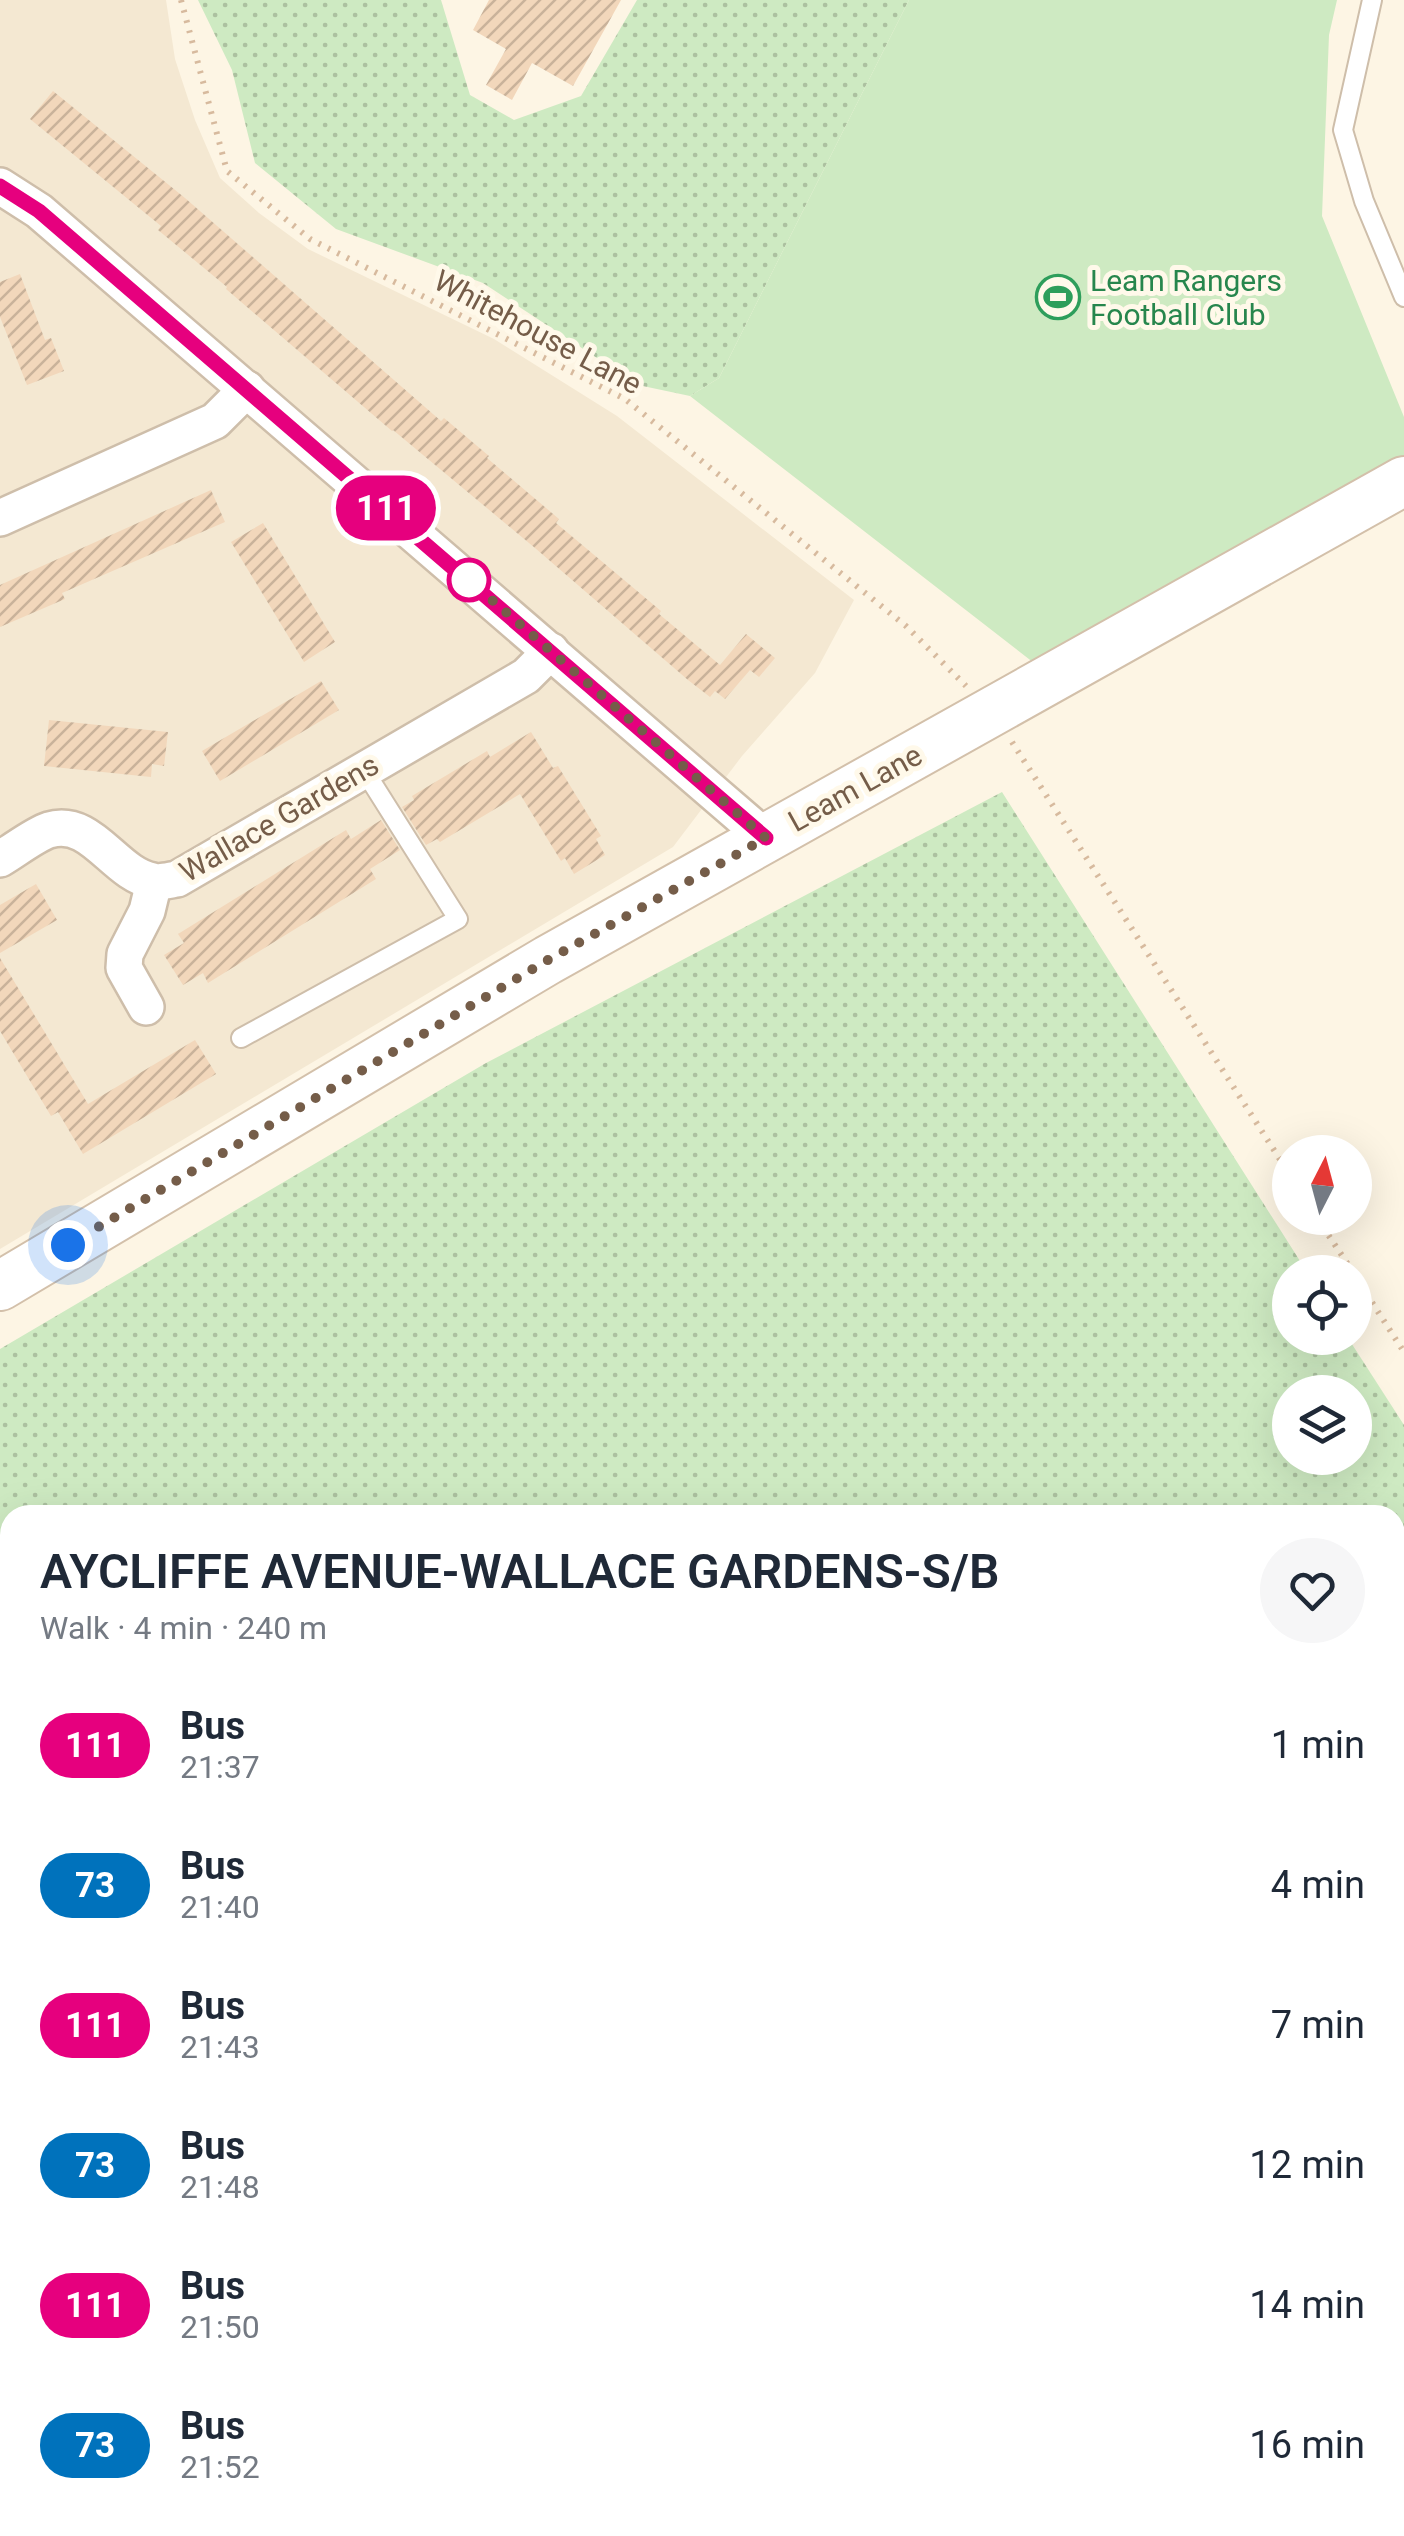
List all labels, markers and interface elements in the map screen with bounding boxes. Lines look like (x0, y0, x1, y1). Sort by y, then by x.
street label: Whitehouse Lane (428, 263, 648, 401)
place label: Leam Rangers Football Club (1090, 263, 1282, 332)
sports icon: Leam Rangers Football Club (1035, 274, 1081, 320)
line badge: 111 (328, 476, 444, 540)
text: 111 (356, 488, 416, 529)
unlabelled marker (448, 559, 490, 601)
street label: Leam Lane (782, 737, 928, 839)
street label: Wallace Gardens (173, 747, 385, 889)
north arrow (1272, 1135, 1372, 1235)
map controls (1272, 1135, 1372, 1475)
your location (43, 1220, 93, 1270)
button: locate (1272, 1255, 1372, 1355)
button: layers (1272, 1375, 1372, 1475)
button: heart (1260, 1538, 1365, 1643)
text: AYCLIFFE AVENUE-WALLACE GARDENS-S/B (40, 1543, 999, 1600)
text: Walk · 4 min · 240 m (40, 1609, 327, 1647)
text: Bus (180, 1704, 245, 1748)
text: 1 min (1271, 1723, 1365, 1767)
text: 111 (65, 1725, 125, 1766)
text: 21:37 (180, 1748, 260, 1786)
text: Bus (180, 1844, 245, 1888)
text: 4 min (1271, 1863, 1365, 1907)
text: 73 (75, 1865, 115, 1906)
text: 21:40 (180, 1888, 260, 1926)
text: Bus (180, 1984, 245, 2028)
text: 7 min (1271, 2003, 1365, 2047)
text: 111 (65, 2005, 125, 2046)
text: 21:43 (180, 2028, 260, 2066)
text: Bus (180, 2124, 245, 2168)
text: 12 min (1249, 2143, 1365, 2187)
text: 73 (75, 2145, 115, 2186)
text: 21:48 (180, 2168, 260, 2206)
text: Bus (180, 2264, 245, 2308)
text: 14 min (1249, 2283, 1365, 2327)
text: 111 (65, 2285, 125, 2326)
text: 21:50 (180, 2308, 260, 2346)
text: Bus (180, 2404, 245, 2448)
text: 16 min (1249, 2423, 1365, 2467)
text: 73 (75, 2425, 115, 2466)
text: 21:52 (180, 2448, 260, 2486)

